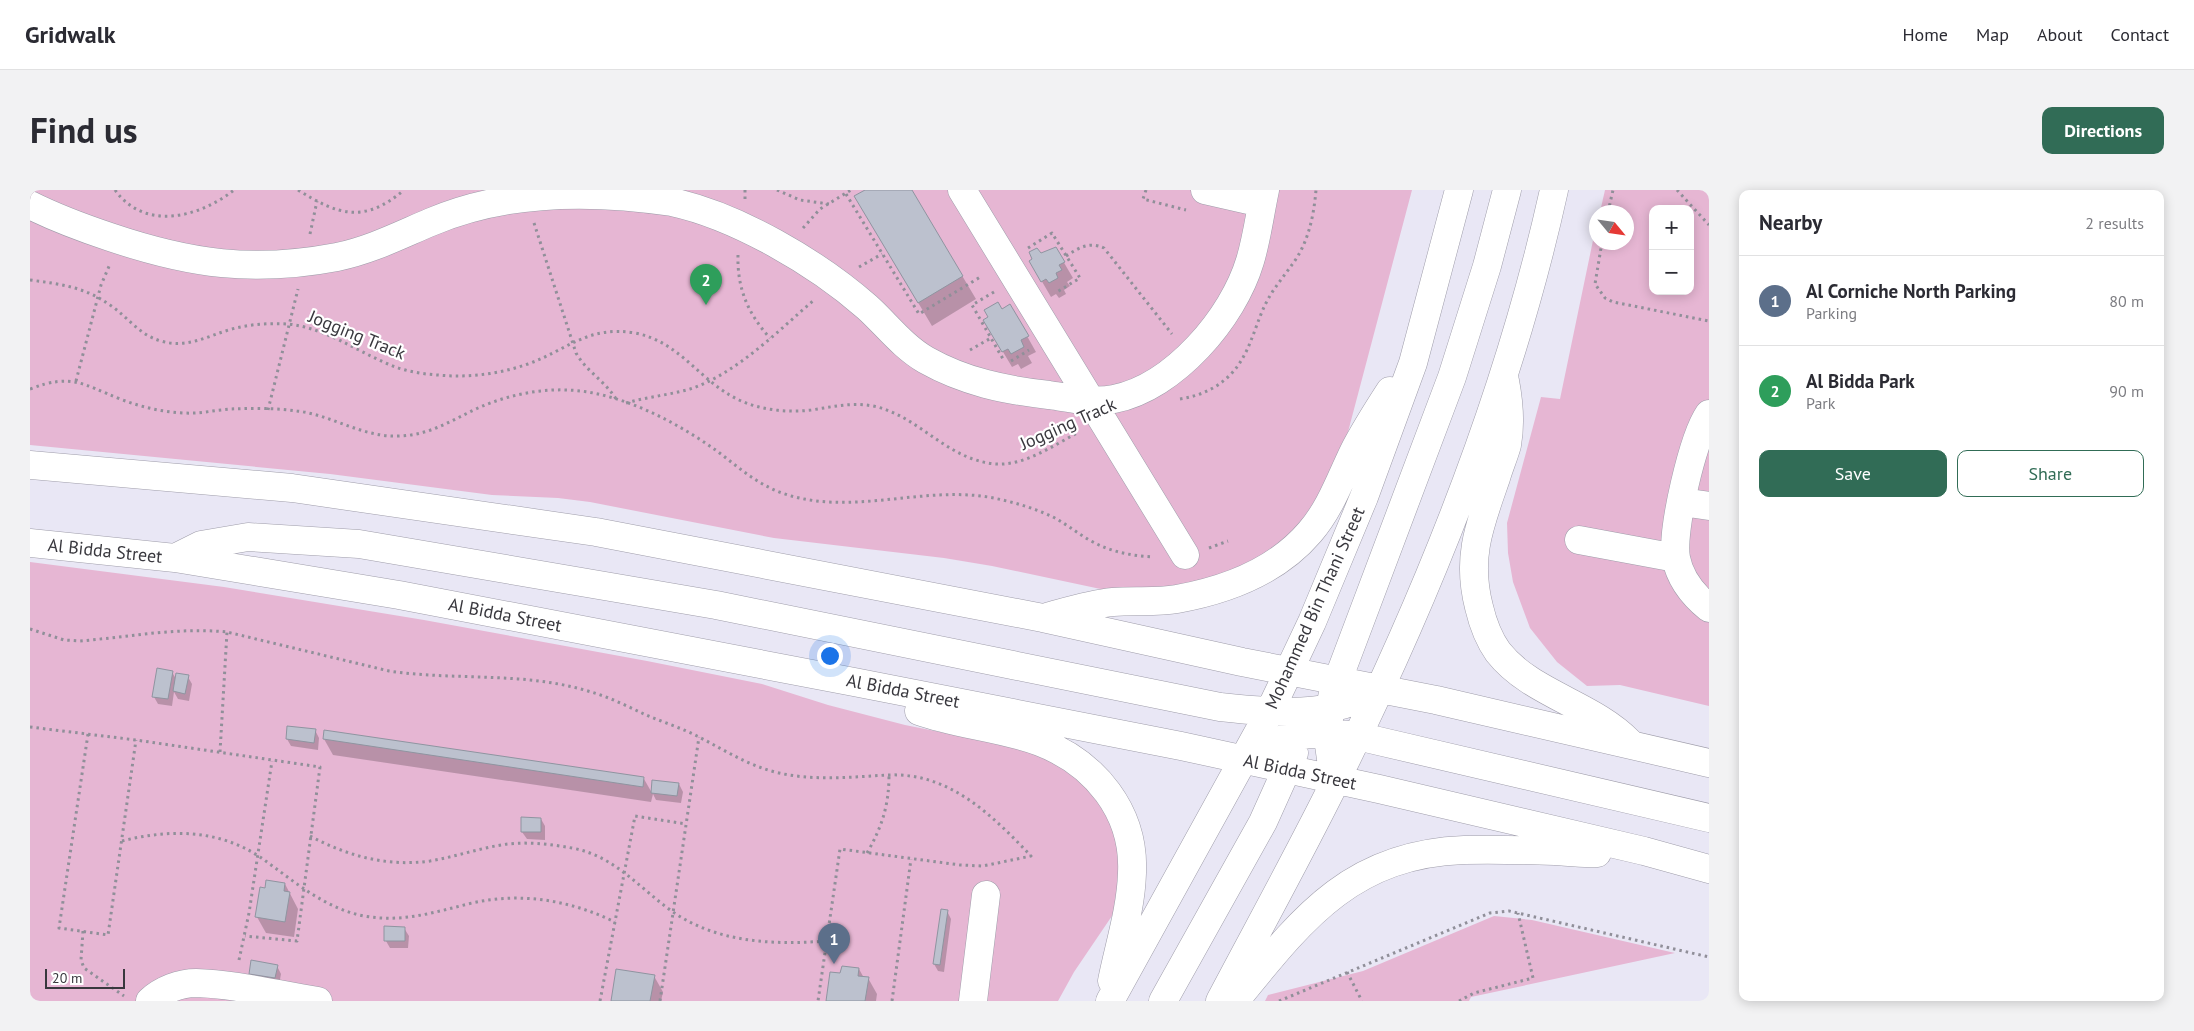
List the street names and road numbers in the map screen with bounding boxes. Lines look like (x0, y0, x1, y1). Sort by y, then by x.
street label: Jogging Track (304, 304, 409, 365)
street label: Jogging Track (1015, 392, 1120, 455)
street label: Mohammed Bin Thani Street (1259, 503, 1370, 713)
street label: Al Bidda Street (47, 533, 163, 568)
street label: Al Bidda Street (446, 592, 564, 637)
street label: Al Bidda Street (844, 668, 962, 713)
street label: Al Bidda Street (1241, 748, 1359, 795)

